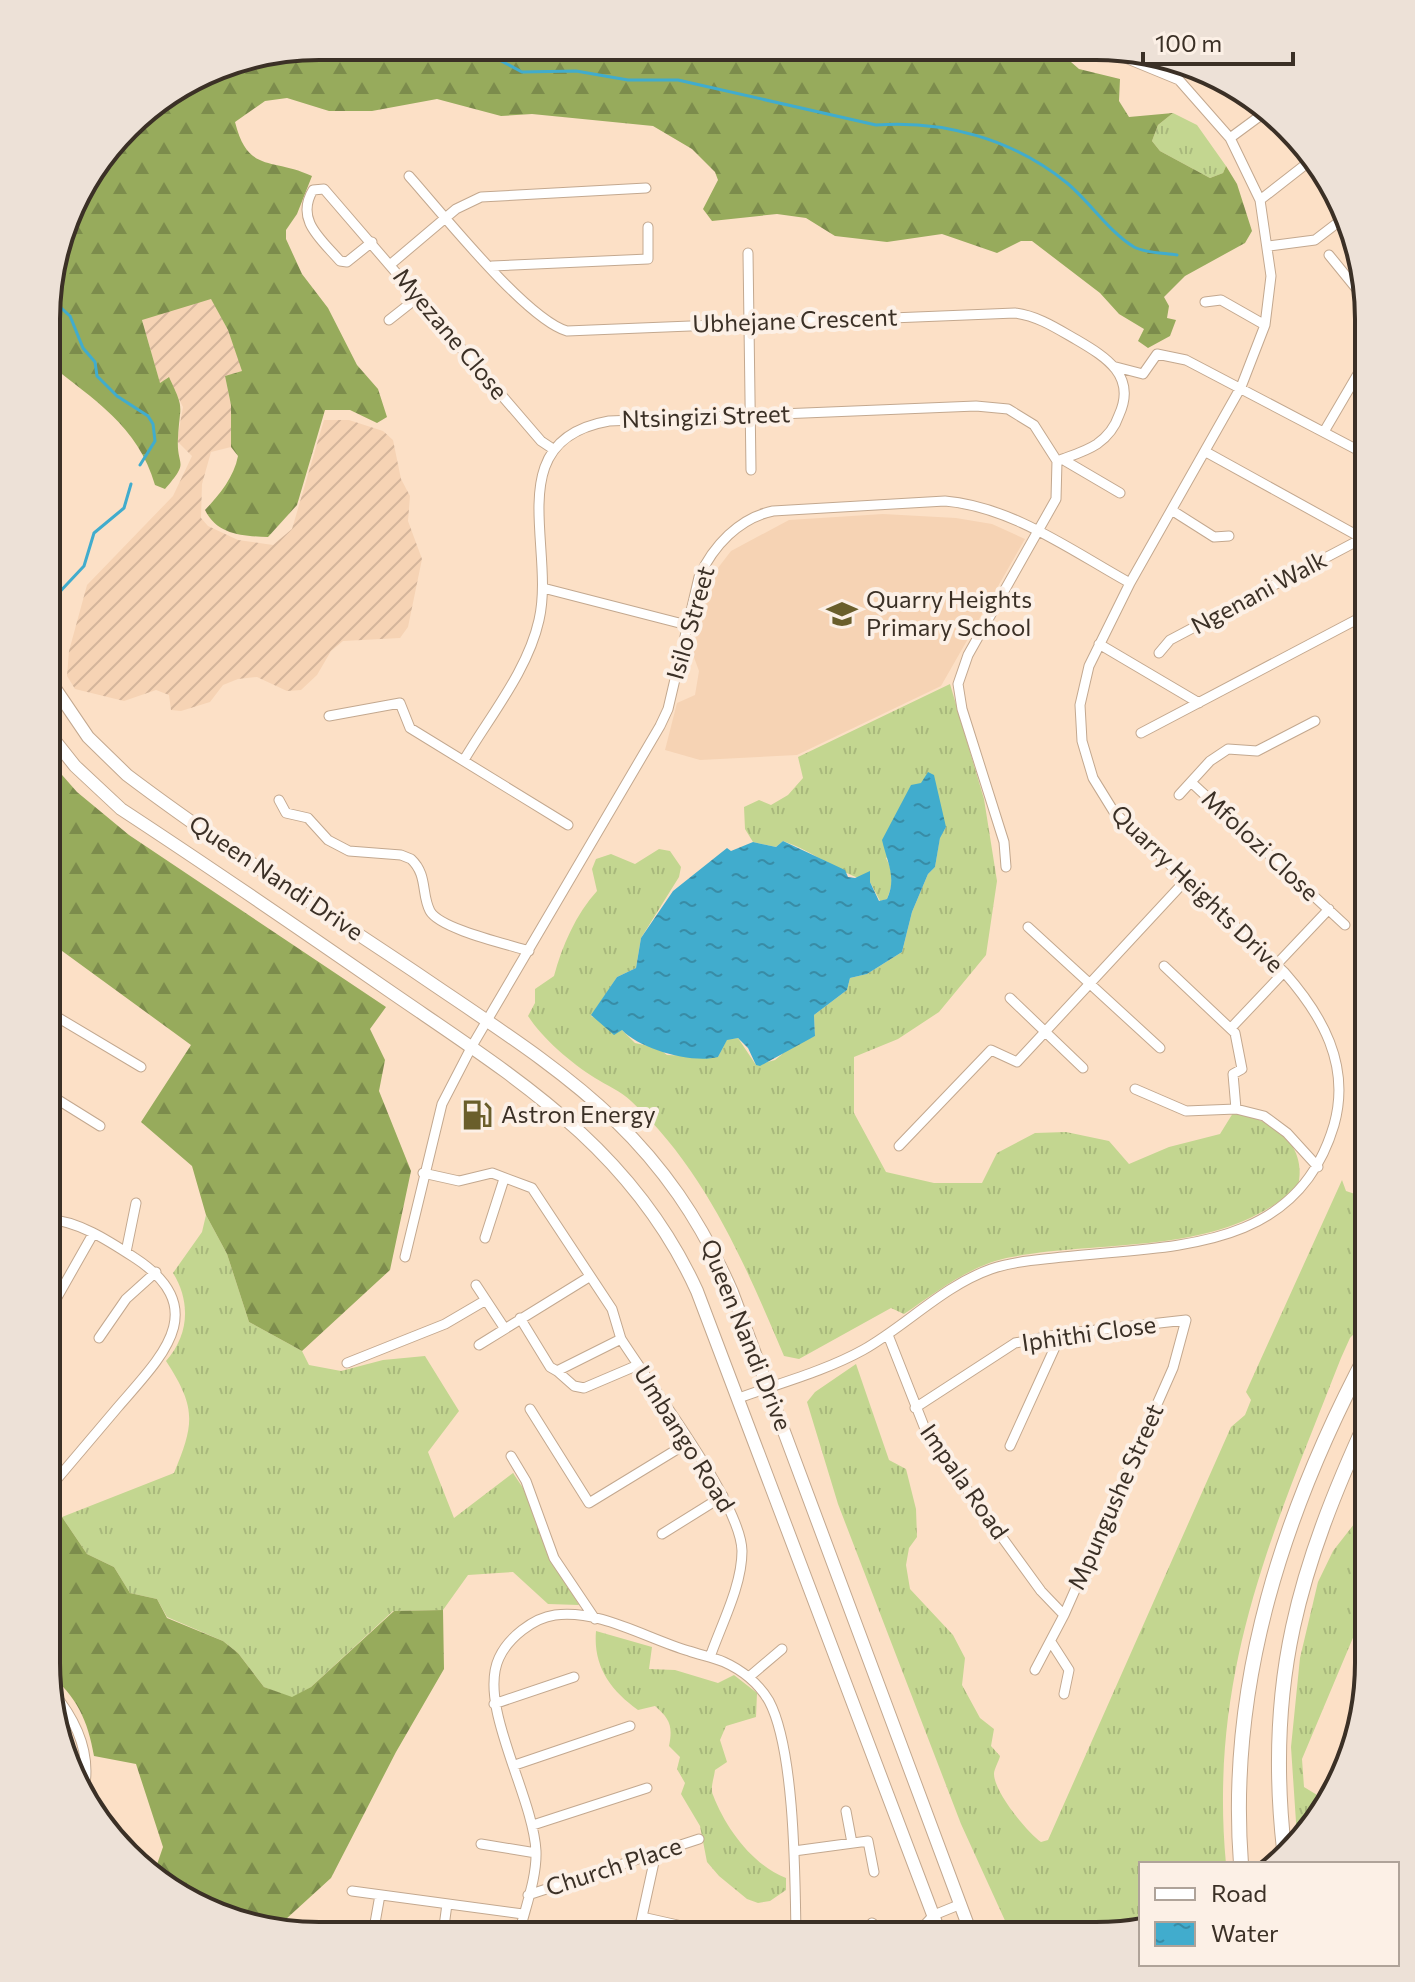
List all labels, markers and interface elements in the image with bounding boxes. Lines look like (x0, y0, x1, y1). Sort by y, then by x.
scale bar (1143, 16, 1293, 66)
text: 100 m (1155, 28, 1222, 57)
street label: Myezane Close (388, 261, 515, 405)
street label: Ubhejane Crescent (692, 301, 898, 338)
street label: Ntsingizi Street (621, 398, 791, 433)
street label: Ngenani Walk (1186, 544, 1331, 640)
street label: Isilo Street (660, 562, 720, 683)
place label: Quarry Heights Primary School (866, 584, 1032, 641)
school or university icon: Quarry Heights Primary School (825, 597, 859, 631)
street label: Mfolozi Close (1197, 783, 1325, 906)
street label: Quarry Heights Drive (1106, 798, 1290, 978)
street label: Queen Nandi Drive (184, 808, 369, 946)
fuel station icon: Astron Energy (460, 1098, 494, 1132)
place label: Astron Energy (501, 1099, 656, 1128)
street label: Queen Nandi Drive (696, 1235, 799, 1434)
street label: Iphithi Close (1020, 1309, 1158, 1356)
street label: Umbango Road (629, 1360, 742, 1517)
street label: Mpungushe Street (1061, 1399, 1169, 1594)
street label: Impala Road (915, 1418, 1015, 1544)
street label: Church Place (542, 1830, 685, 1901)
legend (1139, 1862, 1399, 1966)
text: Road (1211, 1878, 1267, 1907)
text: Water (1211, 1918, 1279, 1947)

